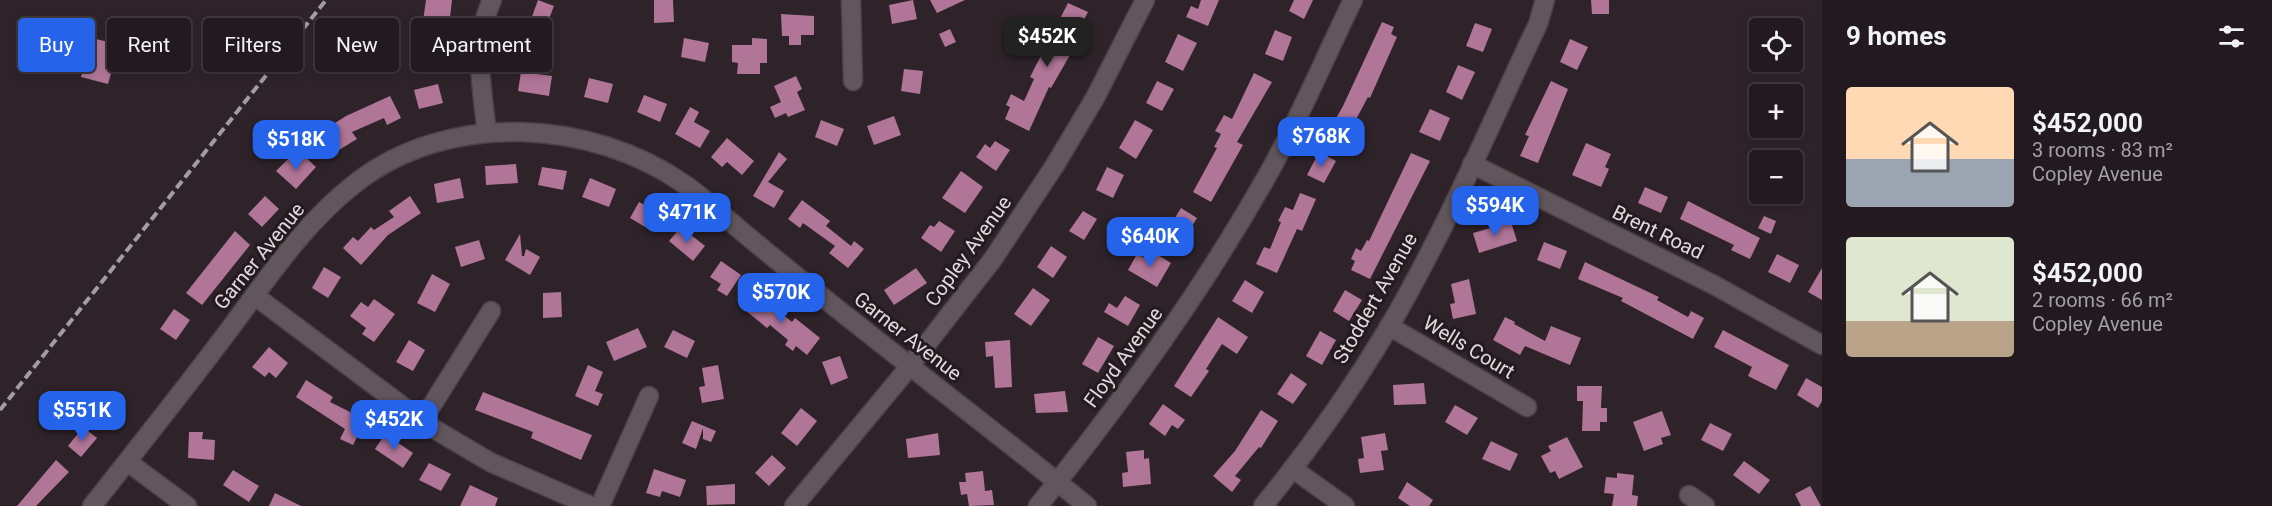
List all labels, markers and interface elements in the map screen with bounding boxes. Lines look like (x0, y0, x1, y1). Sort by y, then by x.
pin: $452K (1005, 17, 1089, 68)
chip: Buy (18, 18, 95, 72)
chip: Rent (107, 18, 191, 72)
chip: Filters (203, 18, 303, 72)
chip: New (315, 18, 399, 72)
chip: Apartment (411, 18, 552, 72)
map controls (1749, 18, 1803, 204)
button: locate (1749, 18, 1803, 72)
icon: filters (2215, 20, 2248, 53)
text: 9 homes (1846, 21, 1947, 51)
text: $452K (1018, 24, 1076, 48)
button: + (1749, 84, 1803, 138)
text: $452,000 (2032, 108, 2143, 138)
icon: home (1894, 111, 1966, 183)
pin: $768K (1279, 117, 1363, 168)
pin: $518K (254, 120, 338, 171)
text: $768K (1292, 124, 1350, 148)
text: $518K (267, 127, 325, 151)
text: 3 rooms · 83 m² (2032, 138, 2173, 162)
button: − (1749, 150, 1803, 204)
text: Copley Avenue (2032, 162, 2163, 186)
pin: $594K (1453, 186, 1537, 237)
street label: Copley Avenue (920, 191, 1016, 311)
pin: $471K (645, 193, 729, 244)
text: $594K (1466, 193, 1524, 217)
street label: Garner Avenue (209, 198, 309, 314)
text: $471K (658, 200, 716, 224)
street label: Brent Road (1609, 200, 1707, 264)
pin: $640K (1108, 217, 1192, 268)
text: $640K (1121, 224, 1179, 248)
street label: Stoddert Avenue (1328, 228, 1422, 368)
text: $452,000 (2032, 258, 2143, 288)
icon: home (1894, 261, 1966, 333)
pin: $570K (739, 273, 823, 324)
text: $570K (752, 280, 810, 304)
street label: Garner Avenue (849, 287, 967, 385)
text: 2 rooms · 66 m² (2032, 288, 2173, 312)
street label: Floyd Avenue (1079, 302, 1167, 412)
street label: Wells Court (1419, 310, 1519, 384)
text: Copley Avenue (2032, 312, 2163, 336)
pin: $551K (40, 391, 124, 442)
text: $551K (53, 398, 111, 422)
pin: $452K (352, 400, 436, 451)
text: $452K (365, 407, 423, 431)

